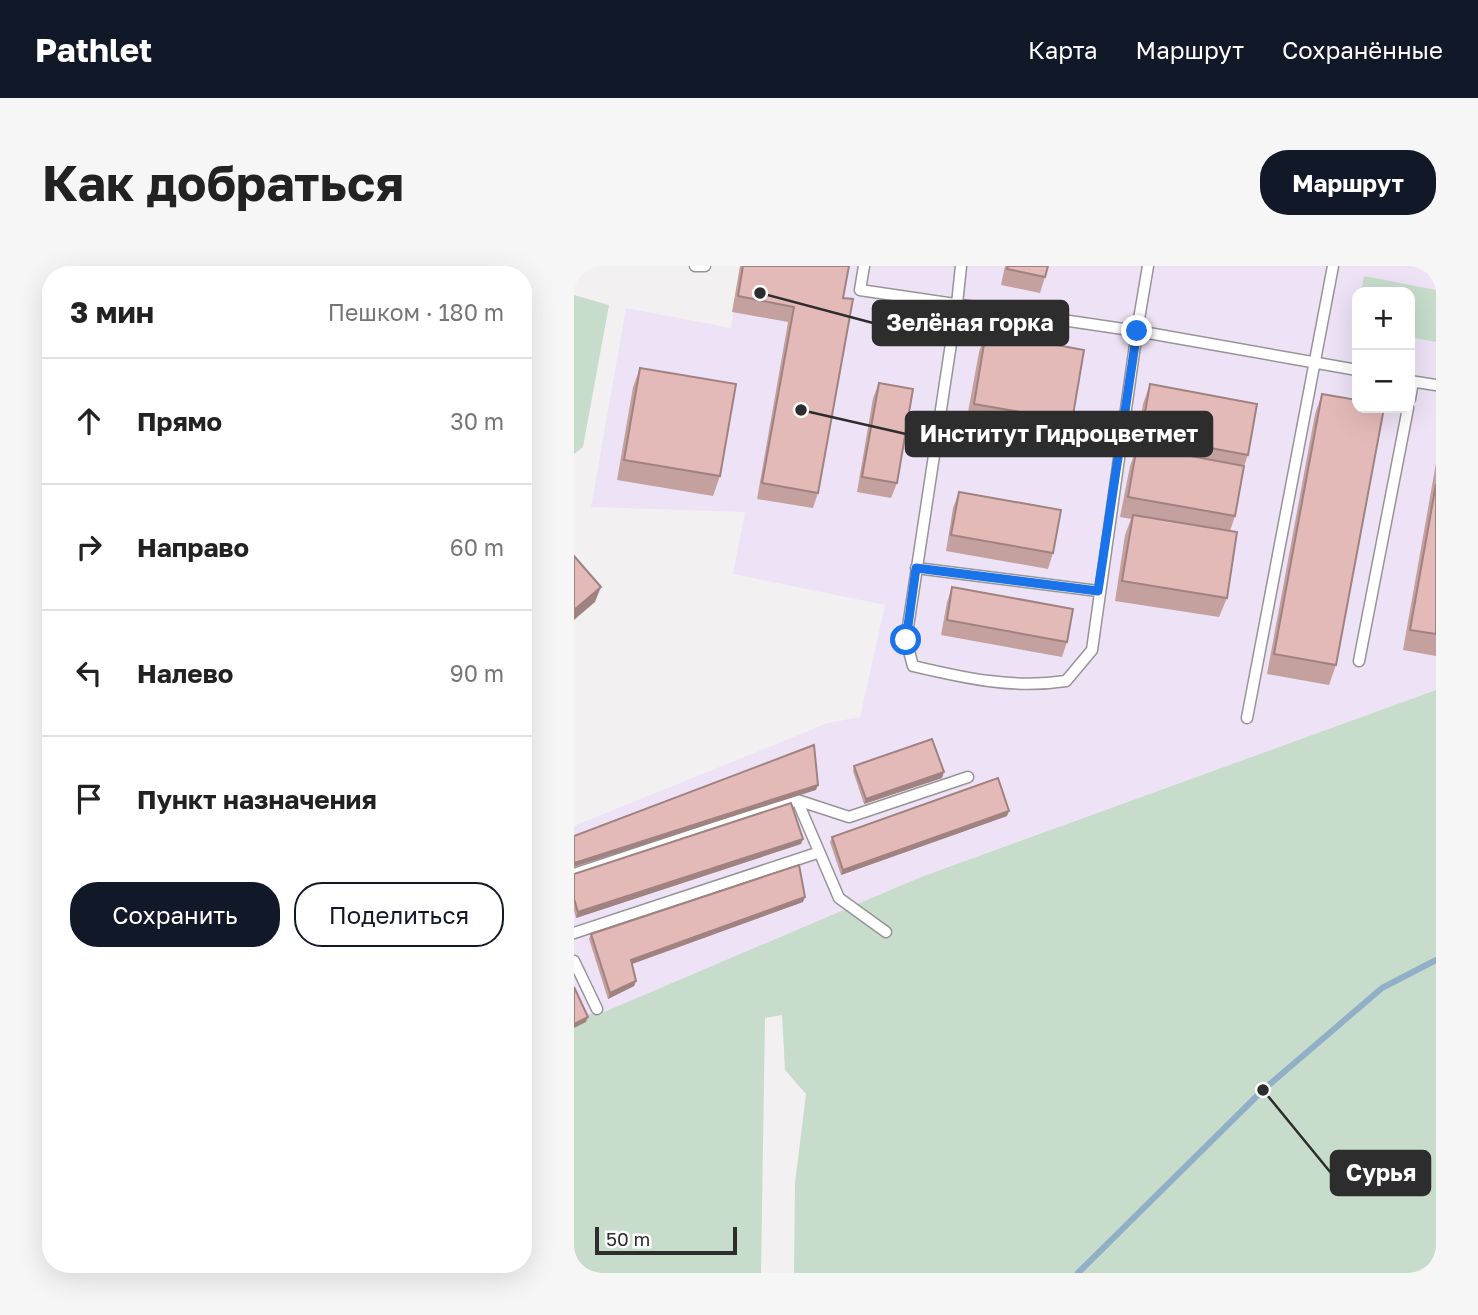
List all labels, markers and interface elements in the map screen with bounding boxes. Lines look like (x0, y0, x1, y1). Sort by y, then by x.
text: Pathlet (35, 30, 152, 69)
text: Карта (1028, 35, 1098, 64)
text: Маршрут (1136, 35, 1244, 64)
text: Сохранённые (1282, 35, 1443, 64)
button: Маршрут (1260, 150, 1436, 215)
text: Как добраться (42, 153, 404, 212)
map controls (1352, 287, 1415, 413)
button: + (1352, 287, 1415, 350)
text: 3 мин (70, 294, 154, 330)
text: Пешком · 180 m (328, 298, 504, 326)
callout: Зелёная горка (873, 301, 1068, 345)
text: Зелёная горка (886, 308, 1054, 336)
route end (1121, 315, 1152, 346)
button: − (1352, 350, 1415, 413)
icon: ahead (70, 402, 108, 440)
text: Прямо (137, 406, 222, 437)
text: 30 m (450, 407, 504, 435)
callout: Институт Гидроцветмет (906, 412, 1212, 456)
text: Институт Гидроцветмет (920, 419, 1198, 447)
icon: right (70, 528, 108, 566)
text: Направо (137, 532, 249, 563)
text: 60 m (450, 533, 504, 561)
route start (890, 624, 921, 655)
icon: left (70, 654, 108, 692)
text: Налево (137, 658, 233, 689)
text: 90 m (450, 659, 504, 687)
icon: arrive (70, 780, 108, 818)
text: Пункт назначения (137, 784, 377, 815)
button: Сохранить (70, 882, 280, 947)
button: Поделиться (294, 882, 504, 947)
callout: Сурья (1331, 1151, 1430, 1195)
text: Сурья (1346, 1158, 1416, 1186)
scale bar (595, 1224, 737, 1256)
text: 50 m (606, 1227, 650, 1250)

